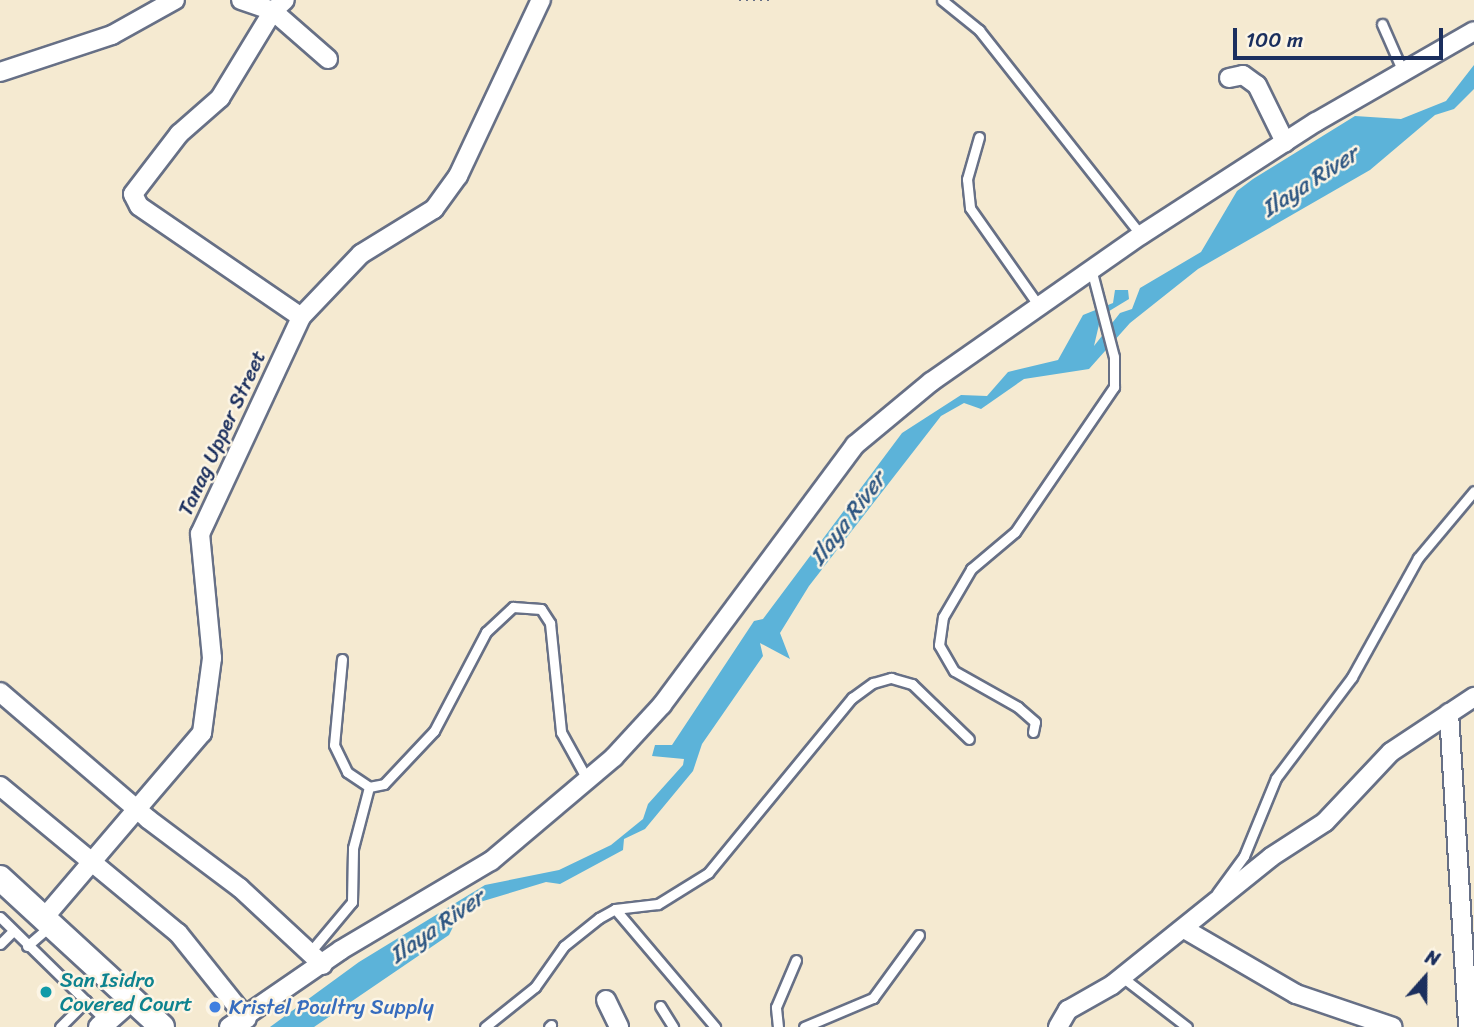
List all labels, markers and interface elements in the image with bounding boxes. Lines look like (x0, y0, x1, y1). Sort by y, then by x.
scale bar (1236, 14, 1446, 58)
text: 100 m (1246, 21, 1303, 59)
water label: Ilaya River (1257, 141, 1363, 223)
street label: Tanag Upper Street (172, 346, 272, 520)
water label: Ilaya River (804, 467, 892, 571)
water label: Ilaya River (384, 884, 490, 970)
text: N (1421, 940, 1445, 976)
north arrow (1390, 943, 1460, 1013)
place label: San Isidro Covered Court (60, 967, 192, 1017)
marker: San Isidro Covered Court (38, 984, 54, 1000)
place label: Kristel Poultry Supply (229, 994, 435, 1020)
marker: Kristel Poultry Supply (207, 999, 223, 1015)

